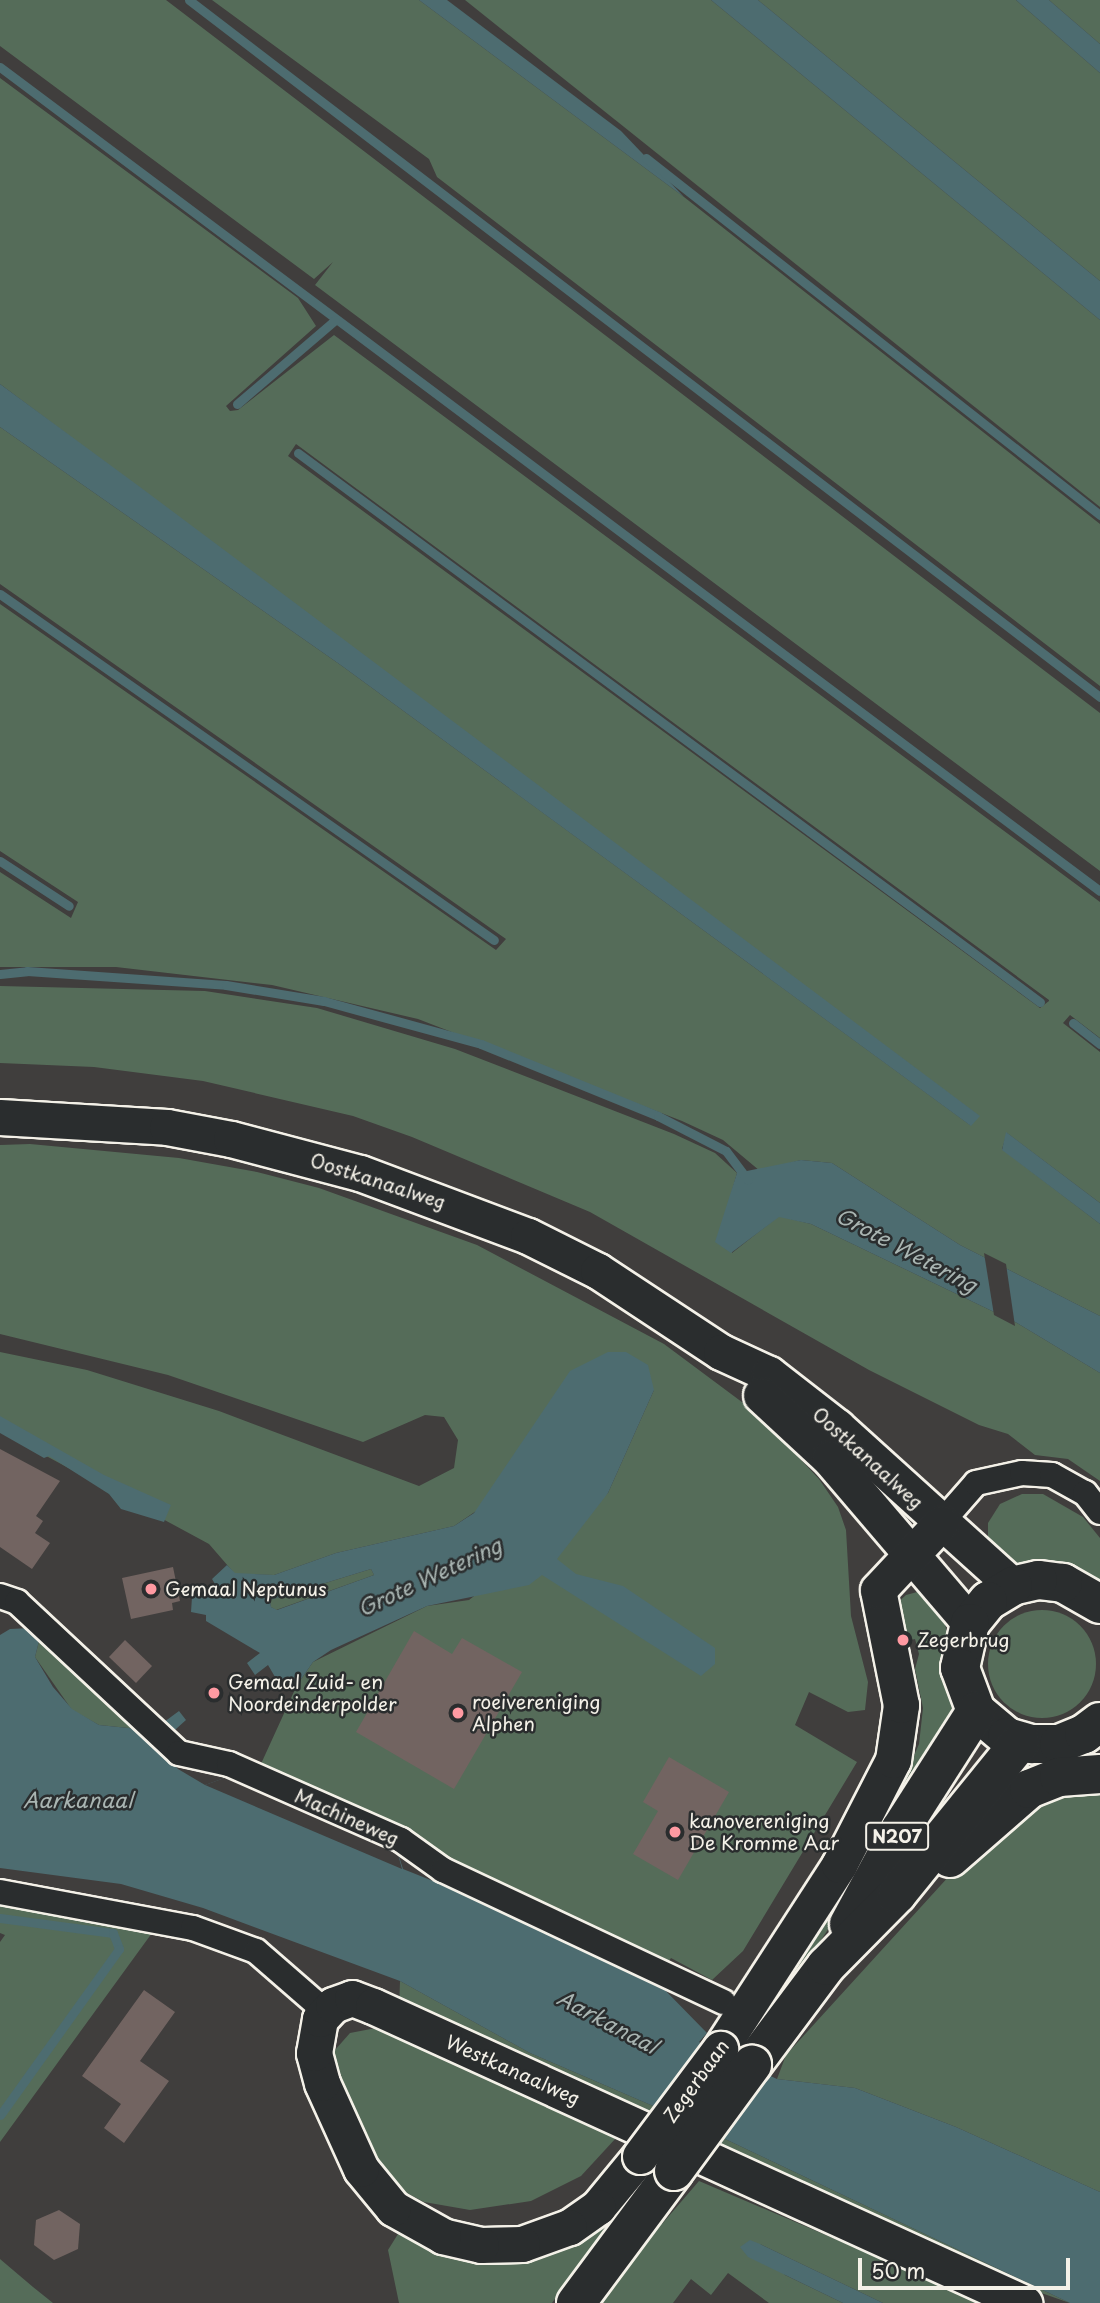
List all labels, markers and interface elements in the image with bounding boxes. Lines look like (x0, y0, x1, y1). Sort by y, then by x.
street label: Oostkanaalweg (307, 1148, 449, 1214)
water label: Grote Wetering (833, 1202, 981, 1296)
street label: Oostkanaalweg (808, 1402, 928, 1514)
water label: Grote Wetering (354, 1532, 504, 1620)
place label: Gemaal Neptunus (165, 1578, 328, 1600)
marker: Gemaal Neptunus (143, 1581, 159, 1597)
place label: Zegerbrug (917, 1629, 1009, 1651)
marker: Zegerbrug (895, 1632, 911, 1648)
place label: Gemaal Zuid- en Noordeinderpolder (228, 1671, 397, 1715)
marker: Gemaal Zuid- en Noordeinderpolder (206, 1685, 222, 1701)
place label: roeivereniging Alphen (472, 1691, 600, 1735)
marker: roeivereniging Alphen (450, 1705, 466, 1721)
street label: Machineweg (291, 1784, 403, 1850)
water label: Aarkanaal (23, 1786, 133, 1812)
place label: kanovereniging De Kromme Aar (689, 1810, 838, 1854)
road number: N207 (864, 1822, 930, 1850)
marker: kanovereniging De Kromme Aar (667, 1824, 683, 1840)
water label: Aarkanaal (553, 1984, 663, 2058)
street label: Westkanaalweg (442, 2030, 584, 2110)
street label: Zegerbaan (658, 2035, 734, 2127)
scale bar (862, 2244, 1074, 2288)
text: 50 m (871, 2254, 925, 2286)

